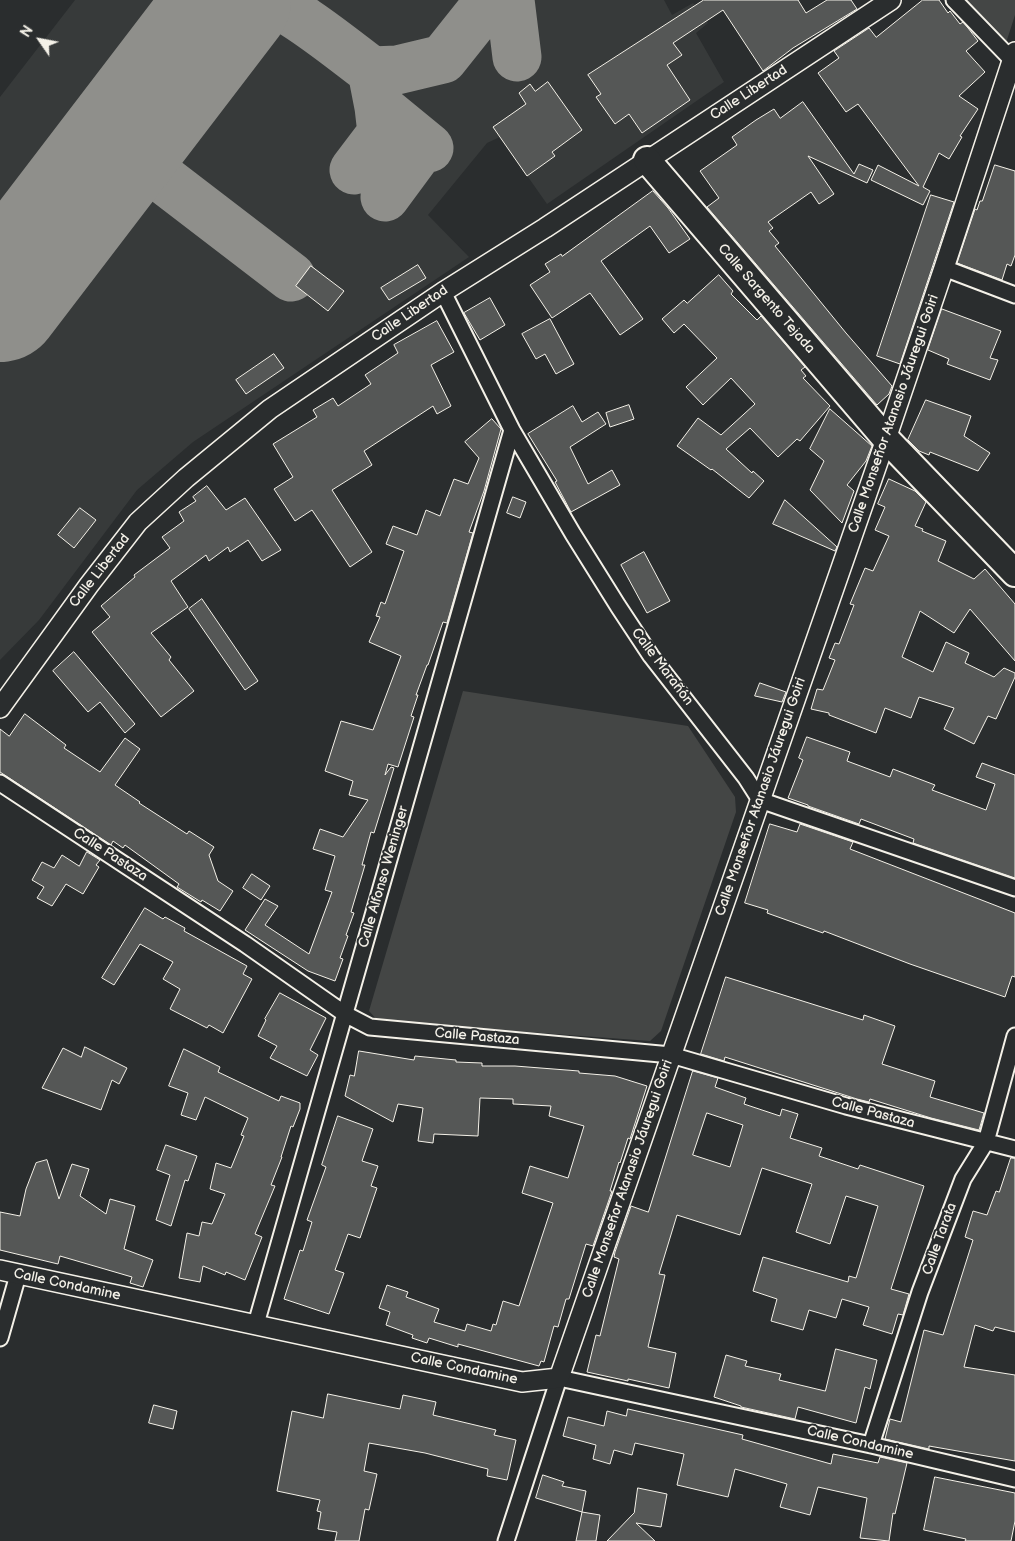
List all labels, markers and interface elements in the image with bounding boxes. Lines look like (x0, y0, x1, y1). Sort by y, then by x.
north arrow (15, 15, 65, 65)
text: N (17, 23, 37, 41)
street label: Calle Libertad (707, 62, 791, 124)
street label: Calle Sargento Tejada (714, 241, 818, 357)
street label: Calle Libertad (369, 282, 451, 346)
street label: Calle Monseñor Atanasio Jáuregui Goiri (845, 293, 943, 535)
street label: Calle Libertad (66, 531, 134, 611)
street label: Calle Marañón (627, 625, 697, 709)
street label: Calle Monseñor Atanasio Jáuregui Goiri (712, 676, 810, 918)
street label: Calle Alfonso Weninger (356, 804, 412, 950)
street label: Calle Pastaza (70, 825, 150, 885)
street label: Calle Pastaza (434, 1025, 520, 1049)
street label: Calle Monseñor Atanasio Jáuregui Goiri (579, 1058, 677, 1300)
street label: Calle Pastaza (830, 1094, 916, 1132)
street label: Calle Tarata (919, 1201, 961, 1277)
street label: Calle Condamine (12, 1265, 122, 1305)
street label: Calle Condamine (409, 1349, 519, 1389)
street label: Calle Condamine (805, 1423, 915, 1463)

